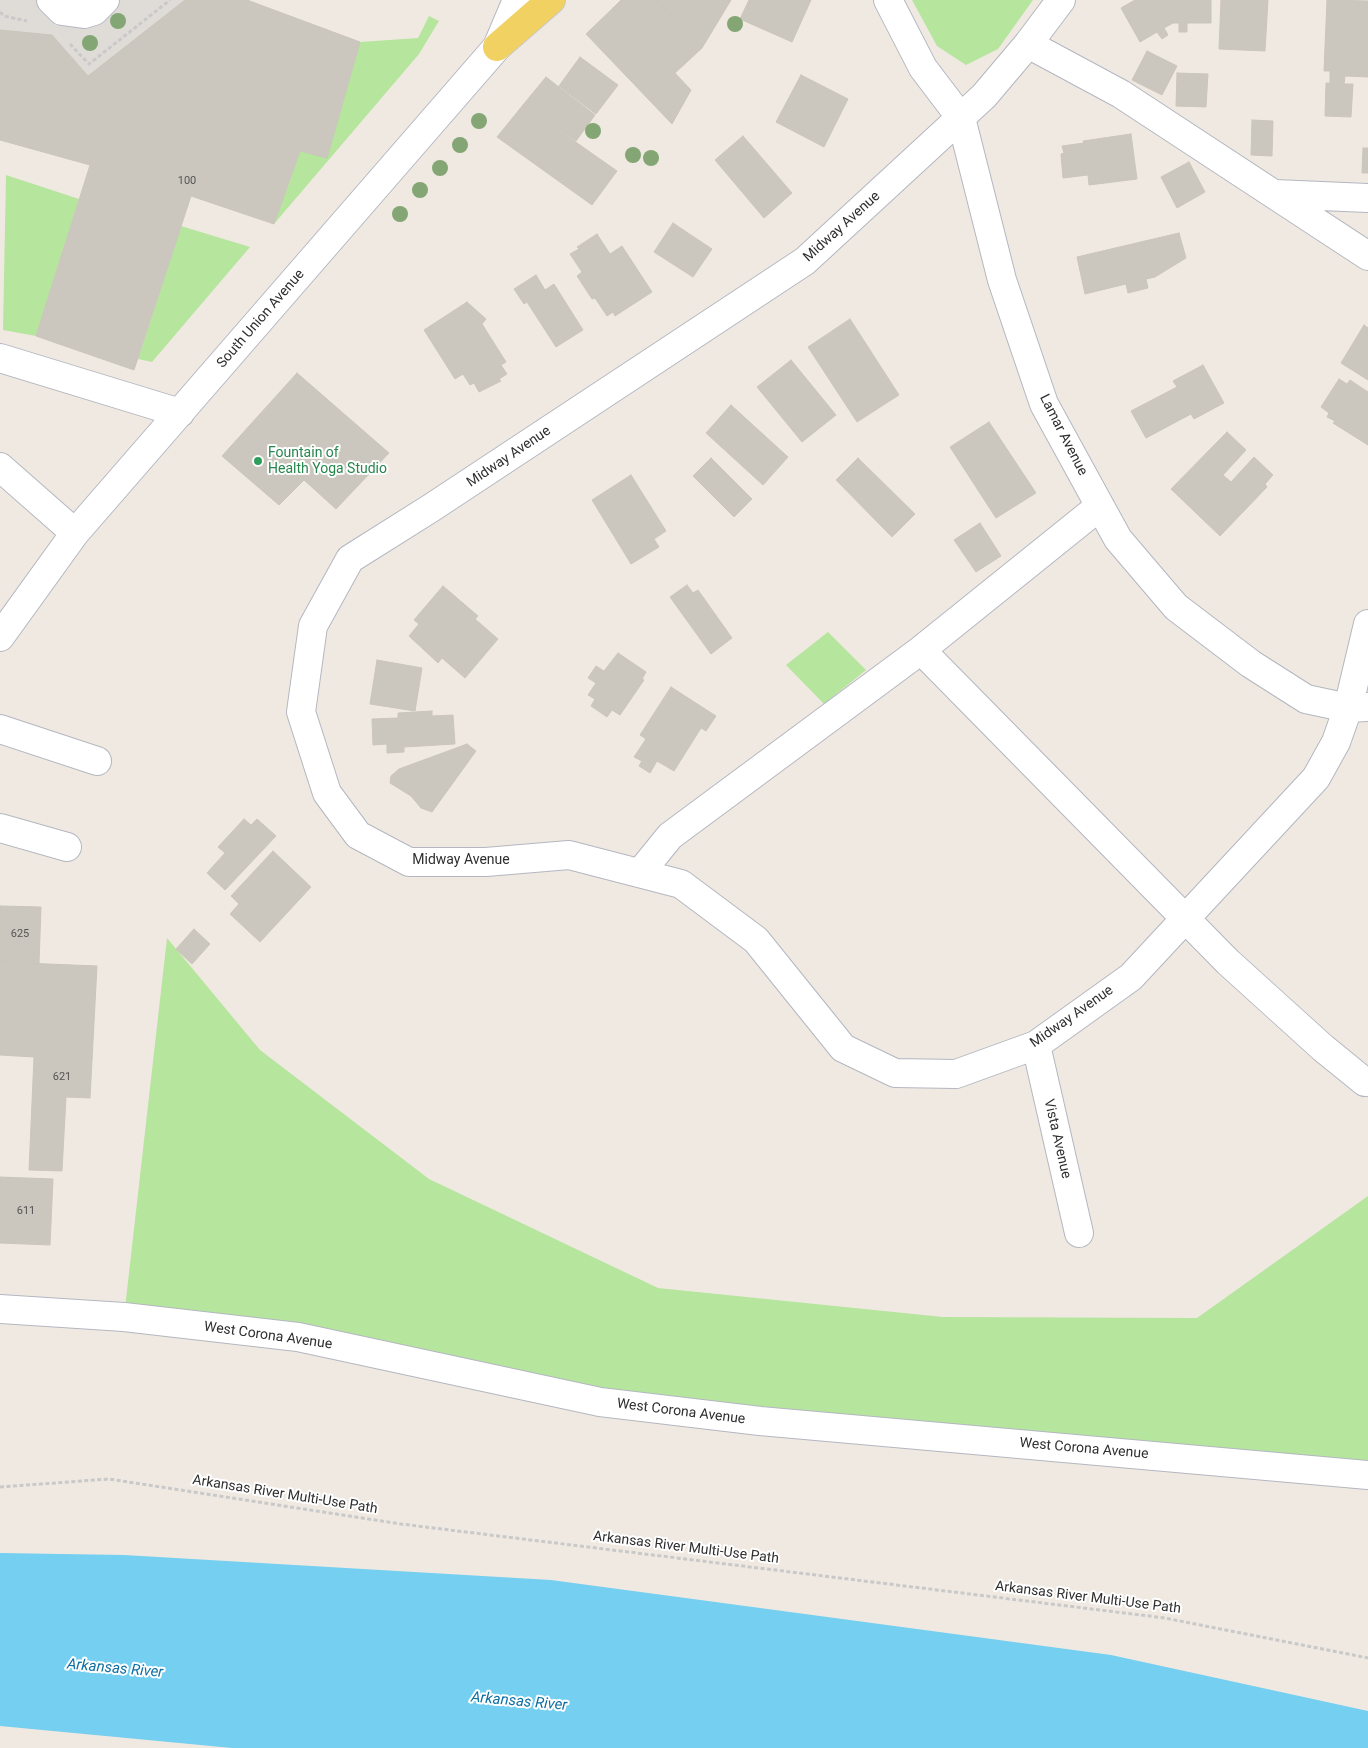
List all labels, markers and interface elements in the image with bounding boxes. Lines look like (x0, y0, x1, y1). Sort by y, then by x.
house number: 100 (178, 174, 196, 188)
street label: Midway Avenue (800, 188, 884, 266)
street label: South Union Avenue (214, 266, 308, 372)
street label: Lamar Avenue (1035, 392, 1091, 478)
street label: Midway Avenue (464, 423, 554, 491)
place label: Fountain of Health Yoga Studio (268, 445, 387, 478)
marker: Fountain of Health Yoga Studio (252, 455, 264, 467)
street label: Midway Avenue (412, 852, 510, 868)
house number: 625 (11, 927, 29, 941)
street label: Midway Avenue (1027, 982, 1117, 1052)
house number: 621 (53, 1070, 71, 1084)
street label: Vista Avenue (1040, 1098, 1074, 1180)
house number: 611 (17, 1204, 35, 1218)
street label: West Corona Avenue (203, 1319, 333, 1353)
street label: West Corona Avenue (616, 1396, 746, 1428)
street label: West Corona Avenue (1019, 1435, 1149, 1463)
street label: Arkansas River Multi-Use Path (191, 1472, 379, 1518)
street label: Arkansas River Multi-Use Path (592, 1528, 780, 1568)
street label: Arkansas River Multi-Use Path (994, 1578, 1182, 1618)
water label: Arkansas River (66, 1656, 164, 1682)
water label: Arkansas River (470, 1689, 568, 1715)

